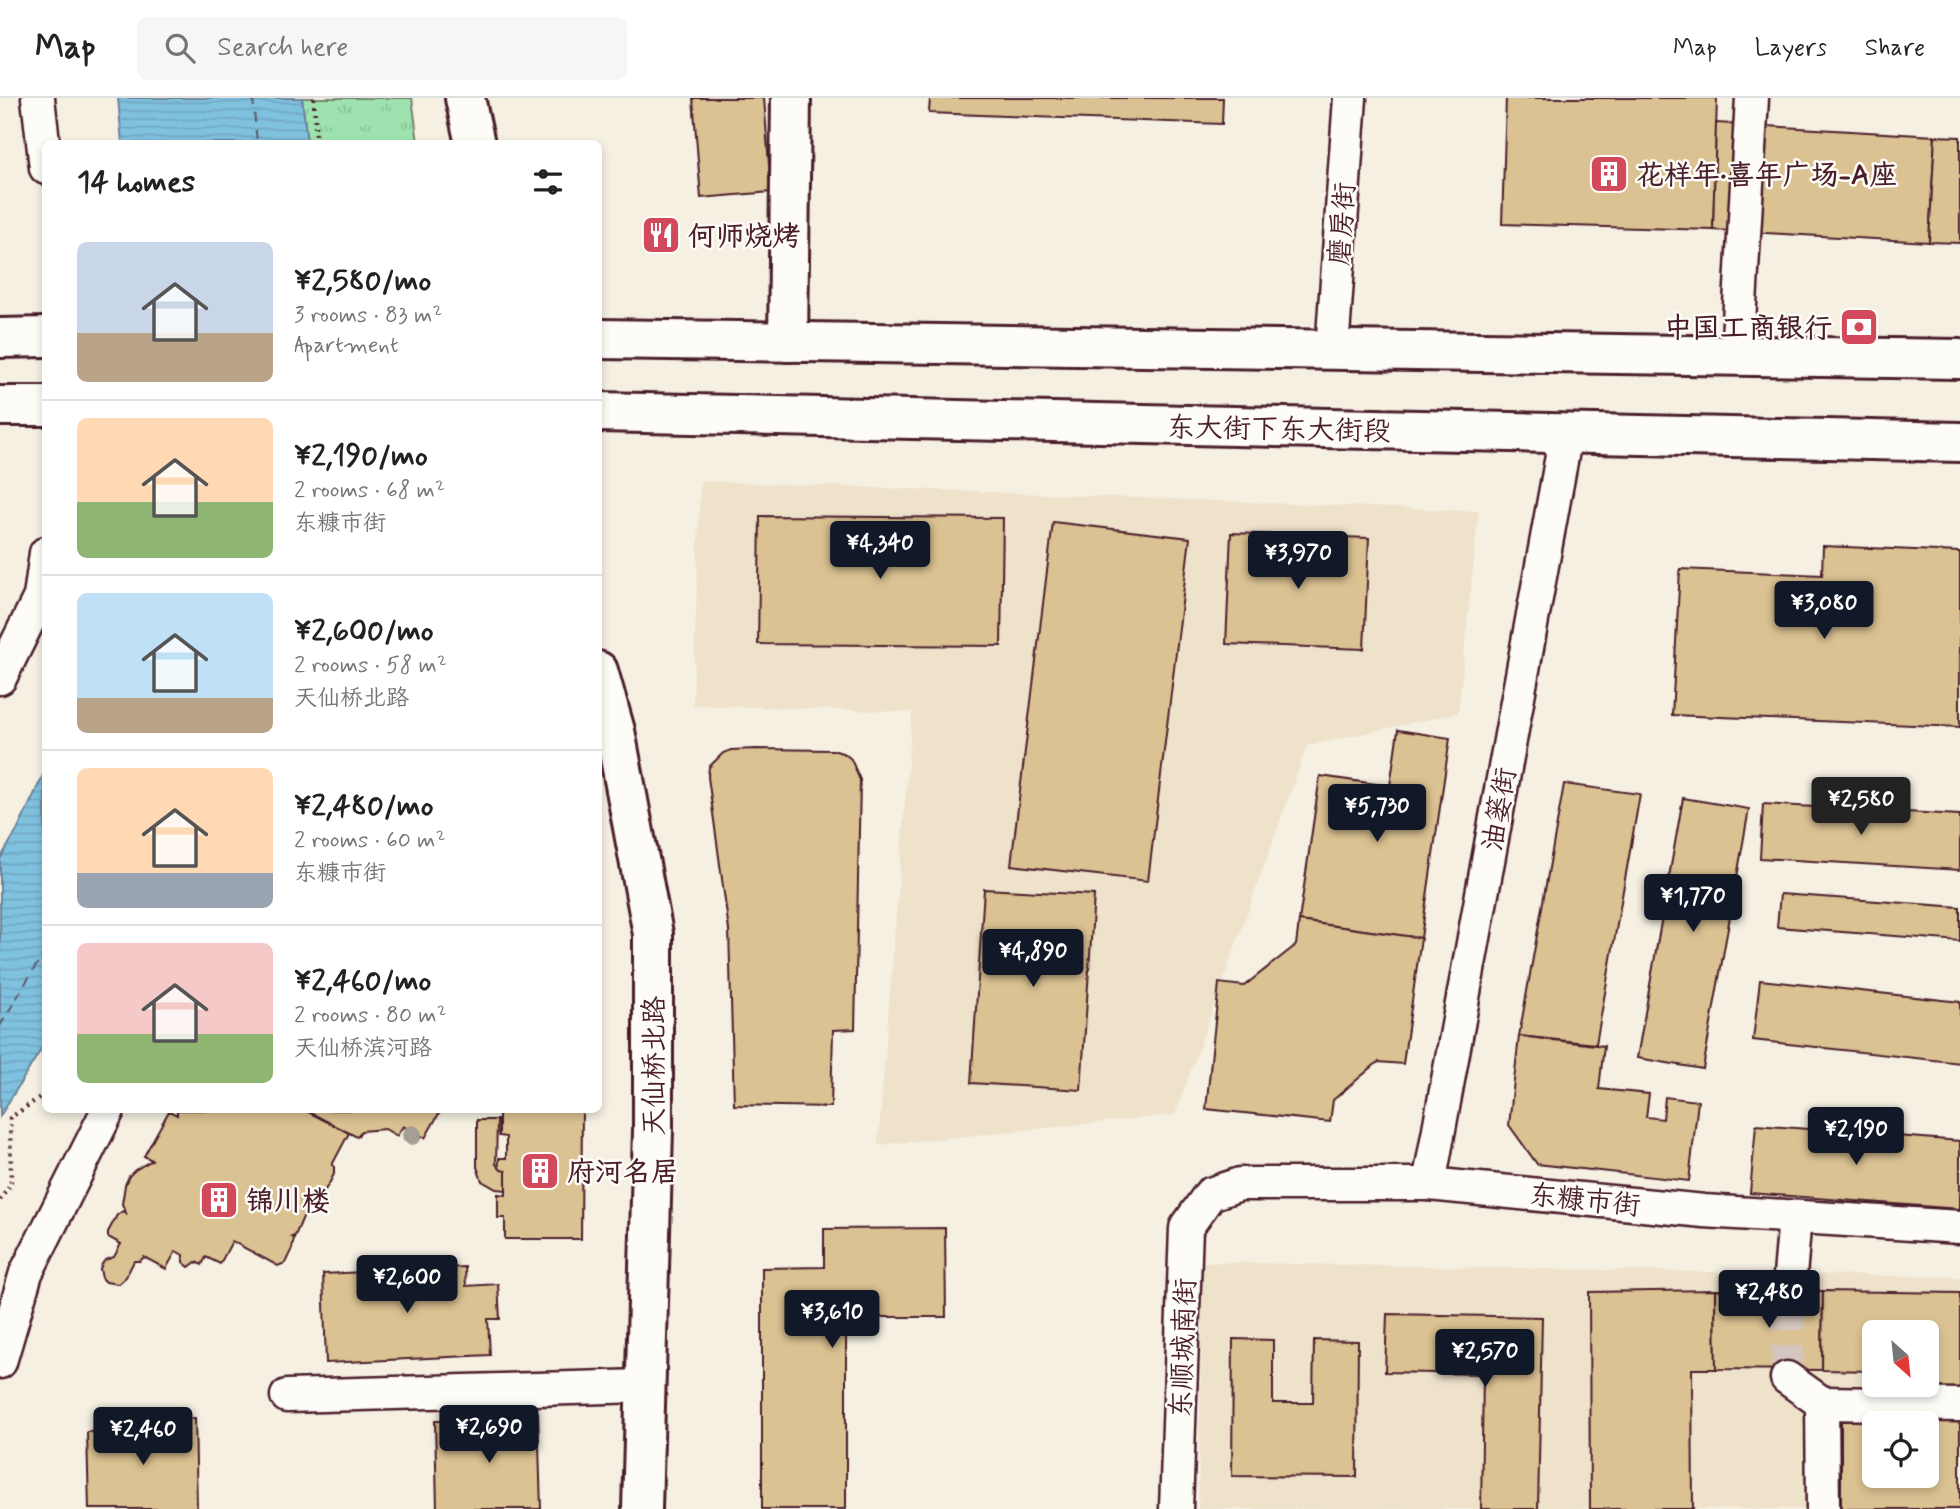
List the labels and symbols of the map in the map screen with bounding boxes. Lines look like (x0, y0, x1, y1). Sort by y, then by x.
building icon: 花样年·喜年广场-A座 (1588, 153, 1630, 195)
place label: 花样年·喜年广场-A座 (1636, 158, 1897, 195)
street label: 磨房街 (1322, 181, 1365, 267)
restaurant icon: 何师烧烤 (640, 214, 682, 256)
place label: 何师烧烤 (688, 219, 800, 256)
bank icon: 中国工商银行 (1838, 306, 1880, 348)
place label: 中国工商银行 (1664, 311, 1832, 348)
street label: 东大街下东大街段 (1167, 410, 1391, 451)
pin: ¥4,340 (823, 522, 937, 581)
pin: ¥3,970 (1241, 532, 1355, 591)
pin: ¥3,080 (1767, 582, 1881, 641)
street label: 油篓街 (1475, 765, 1526, 854)
pin: ¥2,580 (1804, 778, 1918, 837)
pin: ¥5,730 (1320, 784, 1434, 844)
pin: ¥1,770 (1636, 874, 1750, 934)
pin: ¥4,890 (976, 930, 1090, 989)
street label: 天仙桥北路 (637, 996, 674, 1136)
pin: ¥2,190 (1799, 1108, 1913, 1167)
building icon: 府河名居 (519, 1150, 561, 1192)
place label: 府河名居 (567, 1155, 679, 1192)
street label: 东糠市街 (1527, 1177, 1642, 1226)
building icon: 锦川楼 (198, 1179, 240, 1221)
place label: 锦川楼 (246, 1184, 330, 1221)
pin: ¥2,600 (350, 1256, 464, 1315)
pin: ¥2,480 (1712, 1270, 1826, 1330)
street label: 东顺城南街 (1164, 1277, 1205, 1419)
pin: ¥3,610 (775, 1290, 889, 1350)
north arrow (1862, 1320, 1939, 1396)
pin: ¥2,570 (1428, 1330, 1542, 1389)
pin: ¥2,690 (432, 1406, 546, 1465)
pin: ¥2,460 (86, 1408, 200, 1467)

